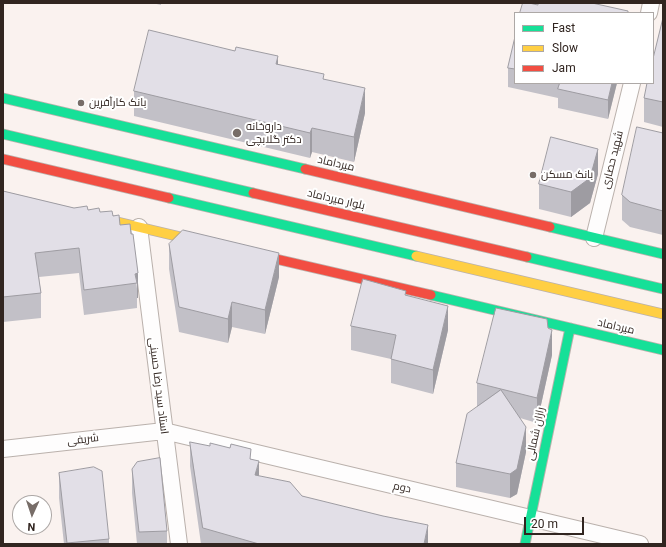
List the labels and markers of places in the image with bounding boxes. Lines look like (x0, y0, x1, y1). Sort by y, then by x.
place label: بانک کارآفرین (89, 96, 146, 110)
marker: بانک کارآفرین (76, 98, 86, 108)
place label: داروخانه دکتر گلابچی (246, 120, 302, 146)
marker: داروخانه دکتر گلابچی (231, 127, 243, 139)
place label: بانک مسکن (541, 168, 593, 182)
marker: بانک مسکن (528, 170, 538, 180)

